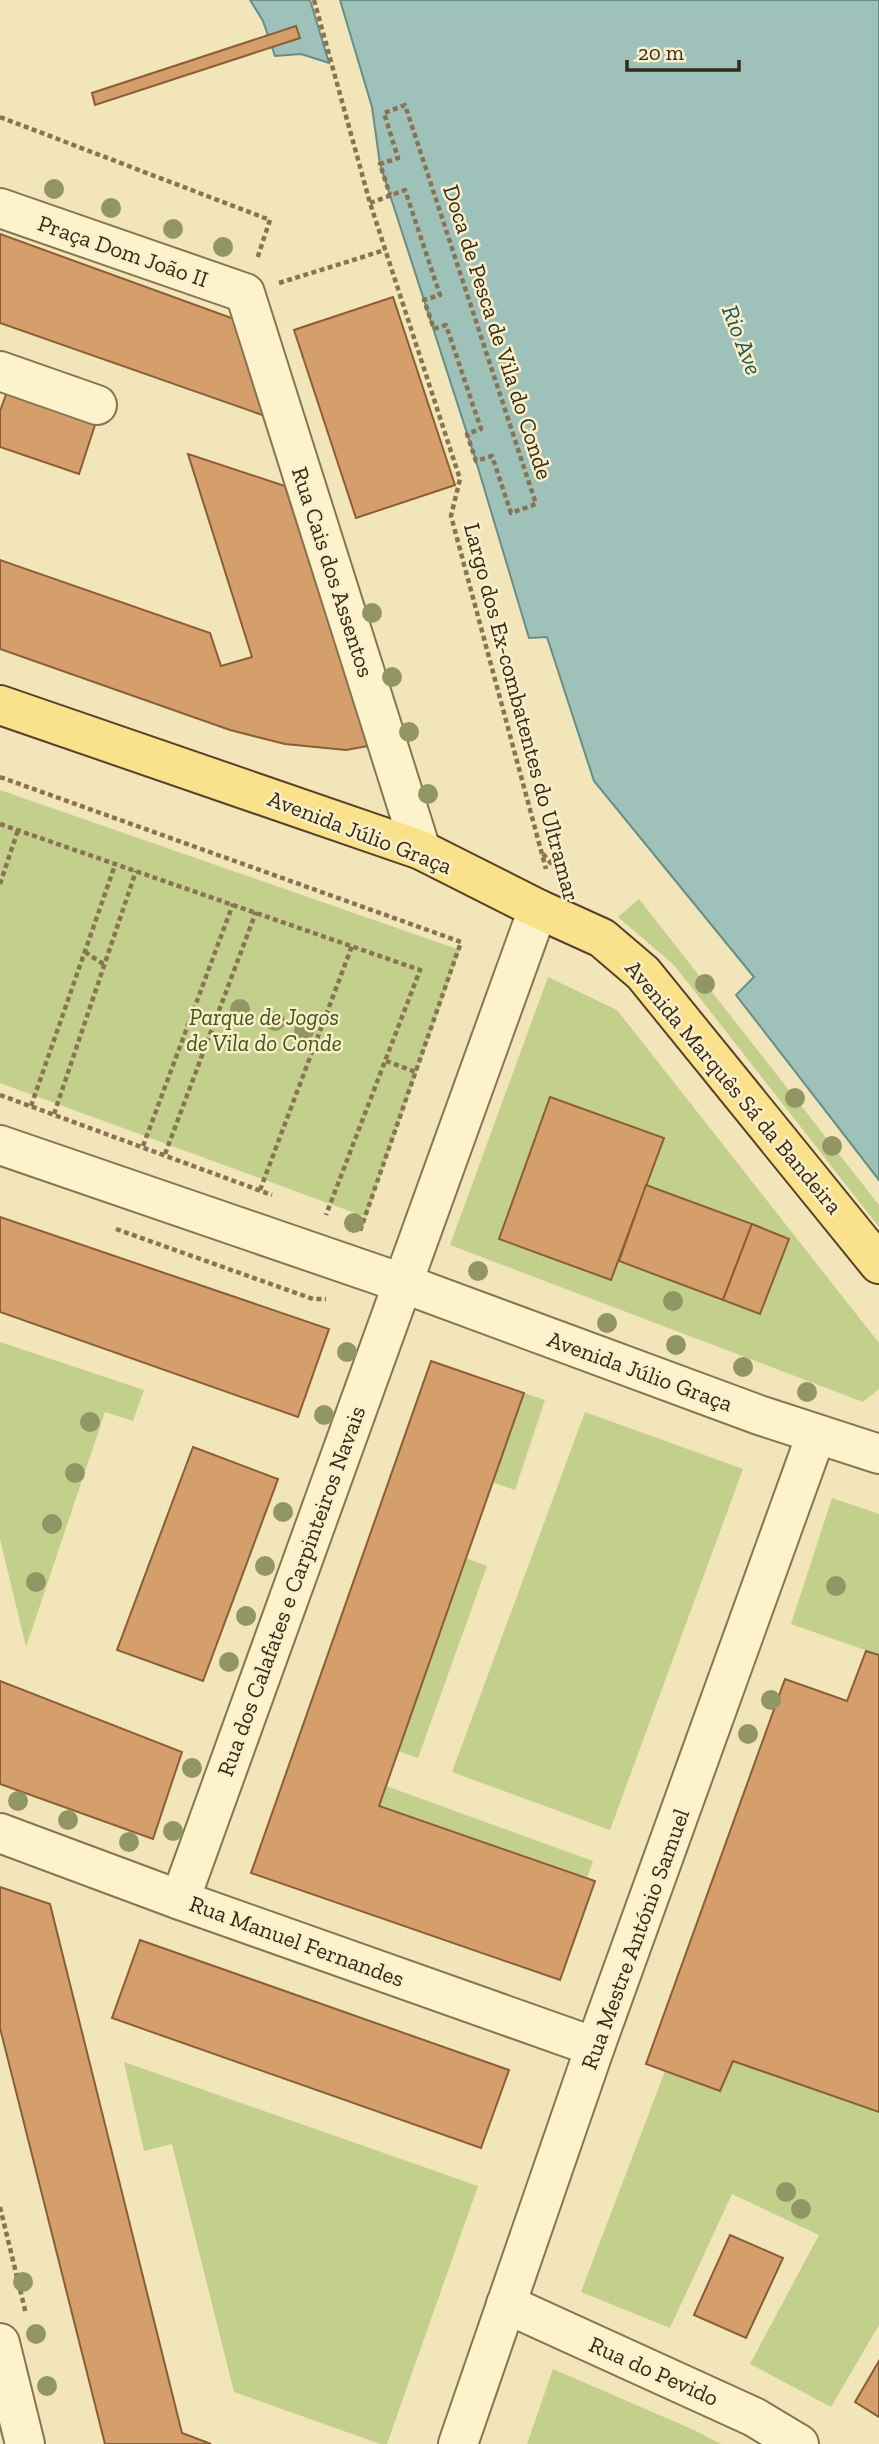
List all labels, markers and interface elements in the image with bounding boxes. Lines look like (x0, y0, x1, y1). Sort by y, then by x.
scale bar (627, 28, 739, 72)
text: 20 m (638, 40, 684, 65)
street label: Doca de Pesca de Vila do Conde (437, 181, 559, 483)
street label: Praça Dom João II (34, 209, 212, 293)
water label: Rio Ave (716, 301, 769, 379)
street label: Rua Cais dos Assentos (286, 463, 380, 681)
street label: Largo dos Ex-combatentes do Ultramar (458, 520, 586, 904)
street label: Avenida Júlio Graça (264, 784, 456, 880)
street label: Avenida Marquês Sá da Bandeira (619, 954, 849, 1220)
park label: Parque de Jogos de Vila do Conde (186, 1003, 342, 1057)
street label: Avenida Júlio Graça (544, 1324, 736, 1418)
street label: Rua dos Calafates e Carpinteiros Navais (211, 1402, 371, 1780)
street label: Rua Mestre António Samuel (575, 1805, 695, 2073)
street label: Rua Manuel Fernandes (186, 1889, 408, 1993)
street label: Rua do Pevido (585, 2330, 723, 2412)

